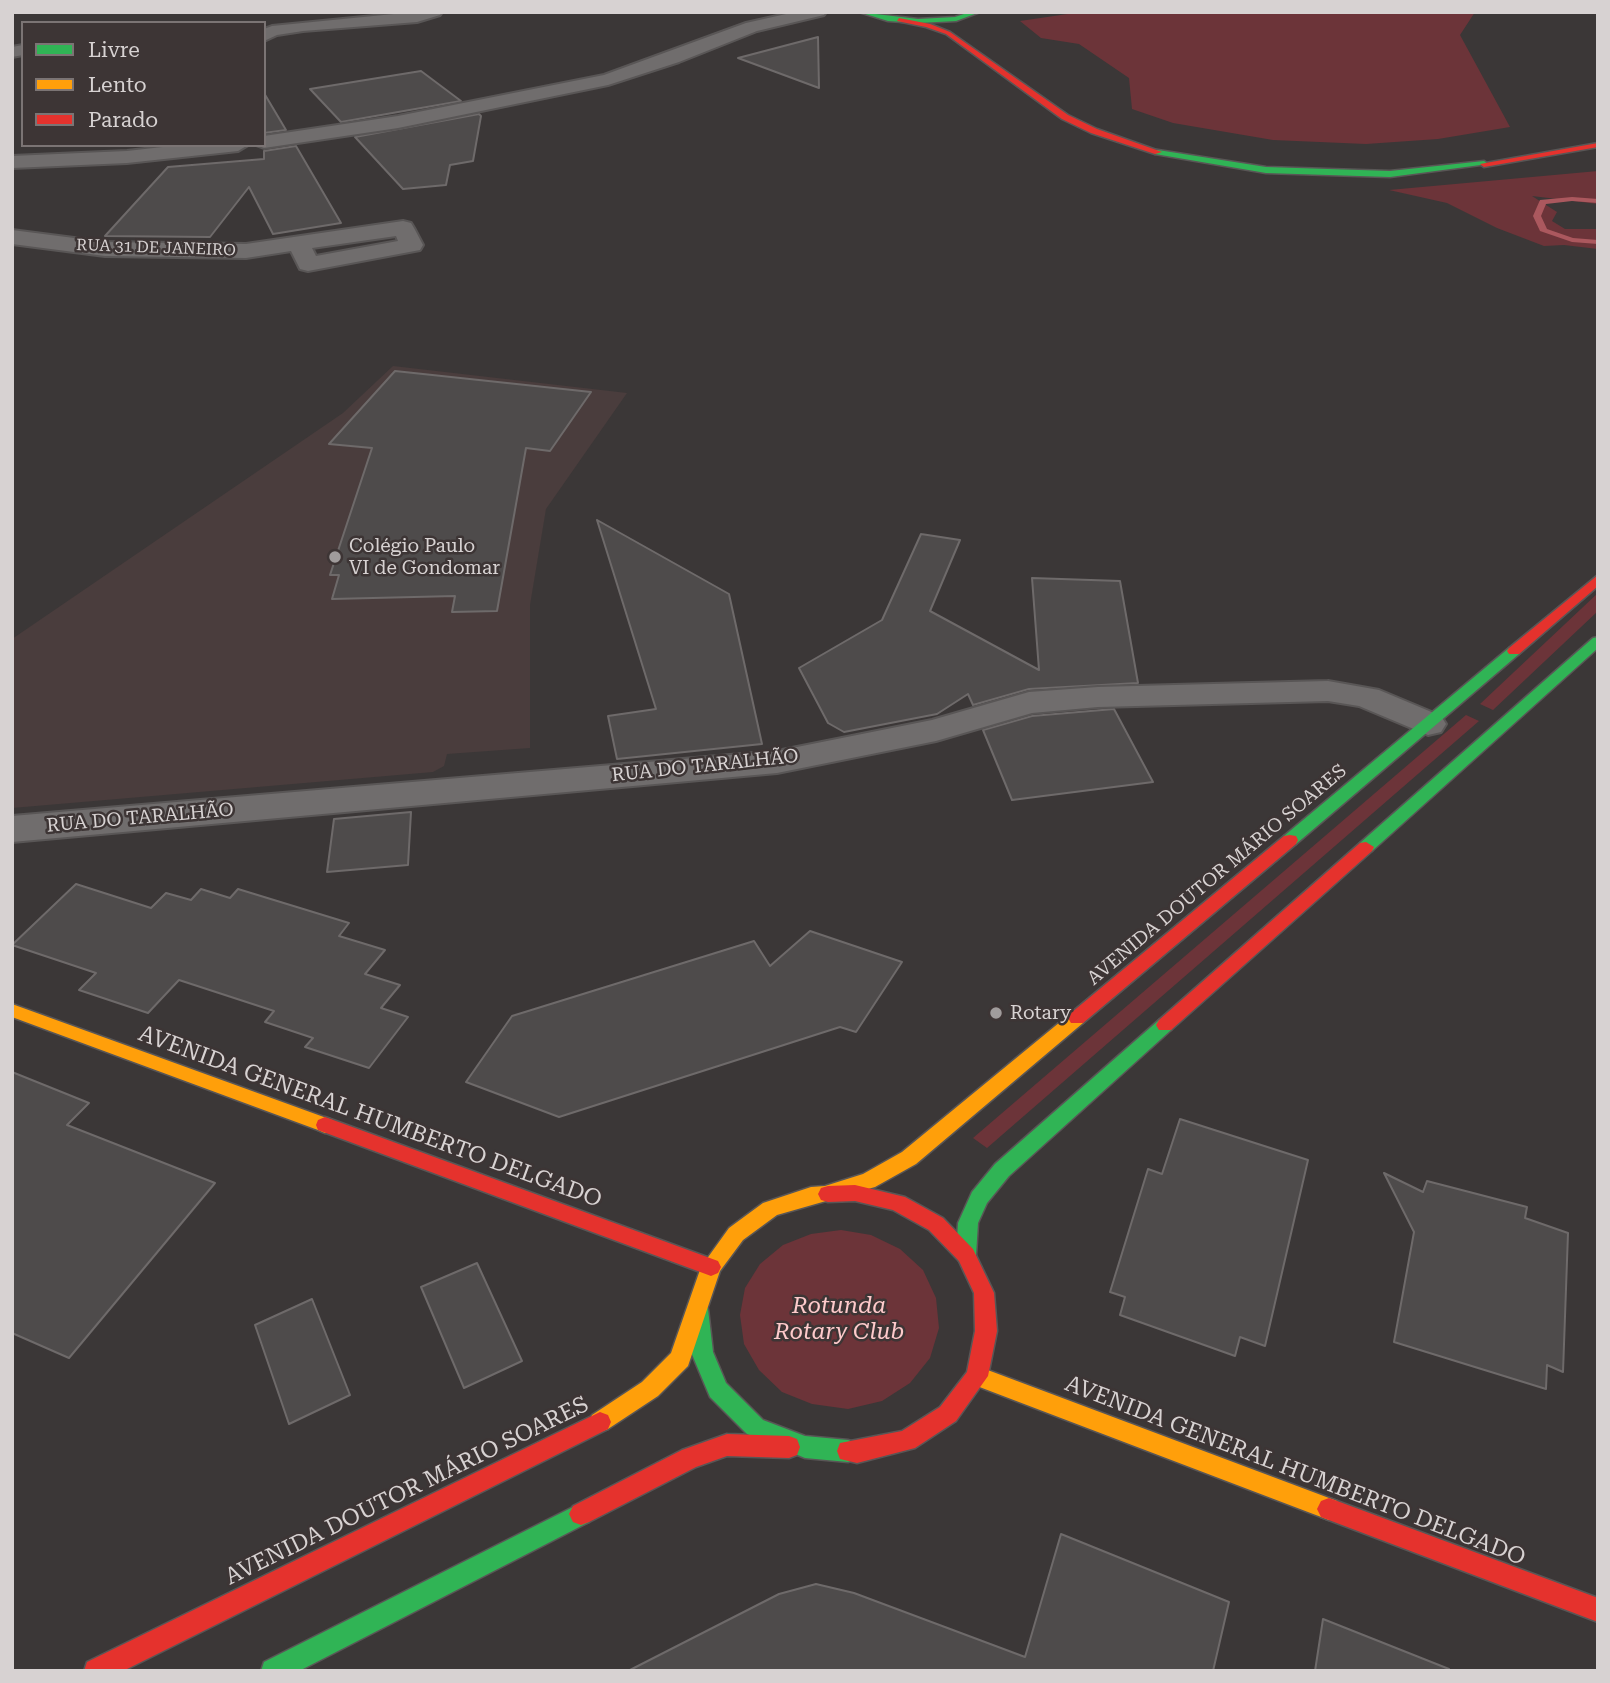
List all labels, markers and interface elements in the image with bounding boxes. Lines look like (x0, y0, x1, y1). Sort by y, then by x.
legend (21, 21, 266, 147)
text: Livre (88, 38, 140, 62)
text: Lento (88, 73, 147, 97)
text: Parado (88, 108, 158, 132)
street label: RUA 31 DE JANEIRO (76, 236, 236, 260)
place label: Colégio Paulo VI de Gondomar (349, 535, 500, 579)
marker: Colégio Paulo VI de Gondomar (327, 549, 343, 565)
street label: RUA DO TARALHÃO (611, 745, 799, 787)
street label: AVENIDA DOUTOR MÁRIO SOARES (1083, 760, 1351, 990)
street label: RUA DO TARALHÃO (46, 798, 234, 838)
place label: Rotary (1010, 1002, 1071, 1024)
marker: Rotary (988, 1005, 1004, 1021)
street label: AVENIDA GENERAL HUMBERTO DELGADO (135, 1020, 605, 1214)
park label: Rotunda Rotary Club (774, 1292, 904, 1346)
street label: AVENIDA GENERAL HUMBERTO DELGADO (1061, 1370, 1529, 1572)
street label: AVENIDA DOUTOR MÁRIO SOARES (221, 1391, 593, 1591)

